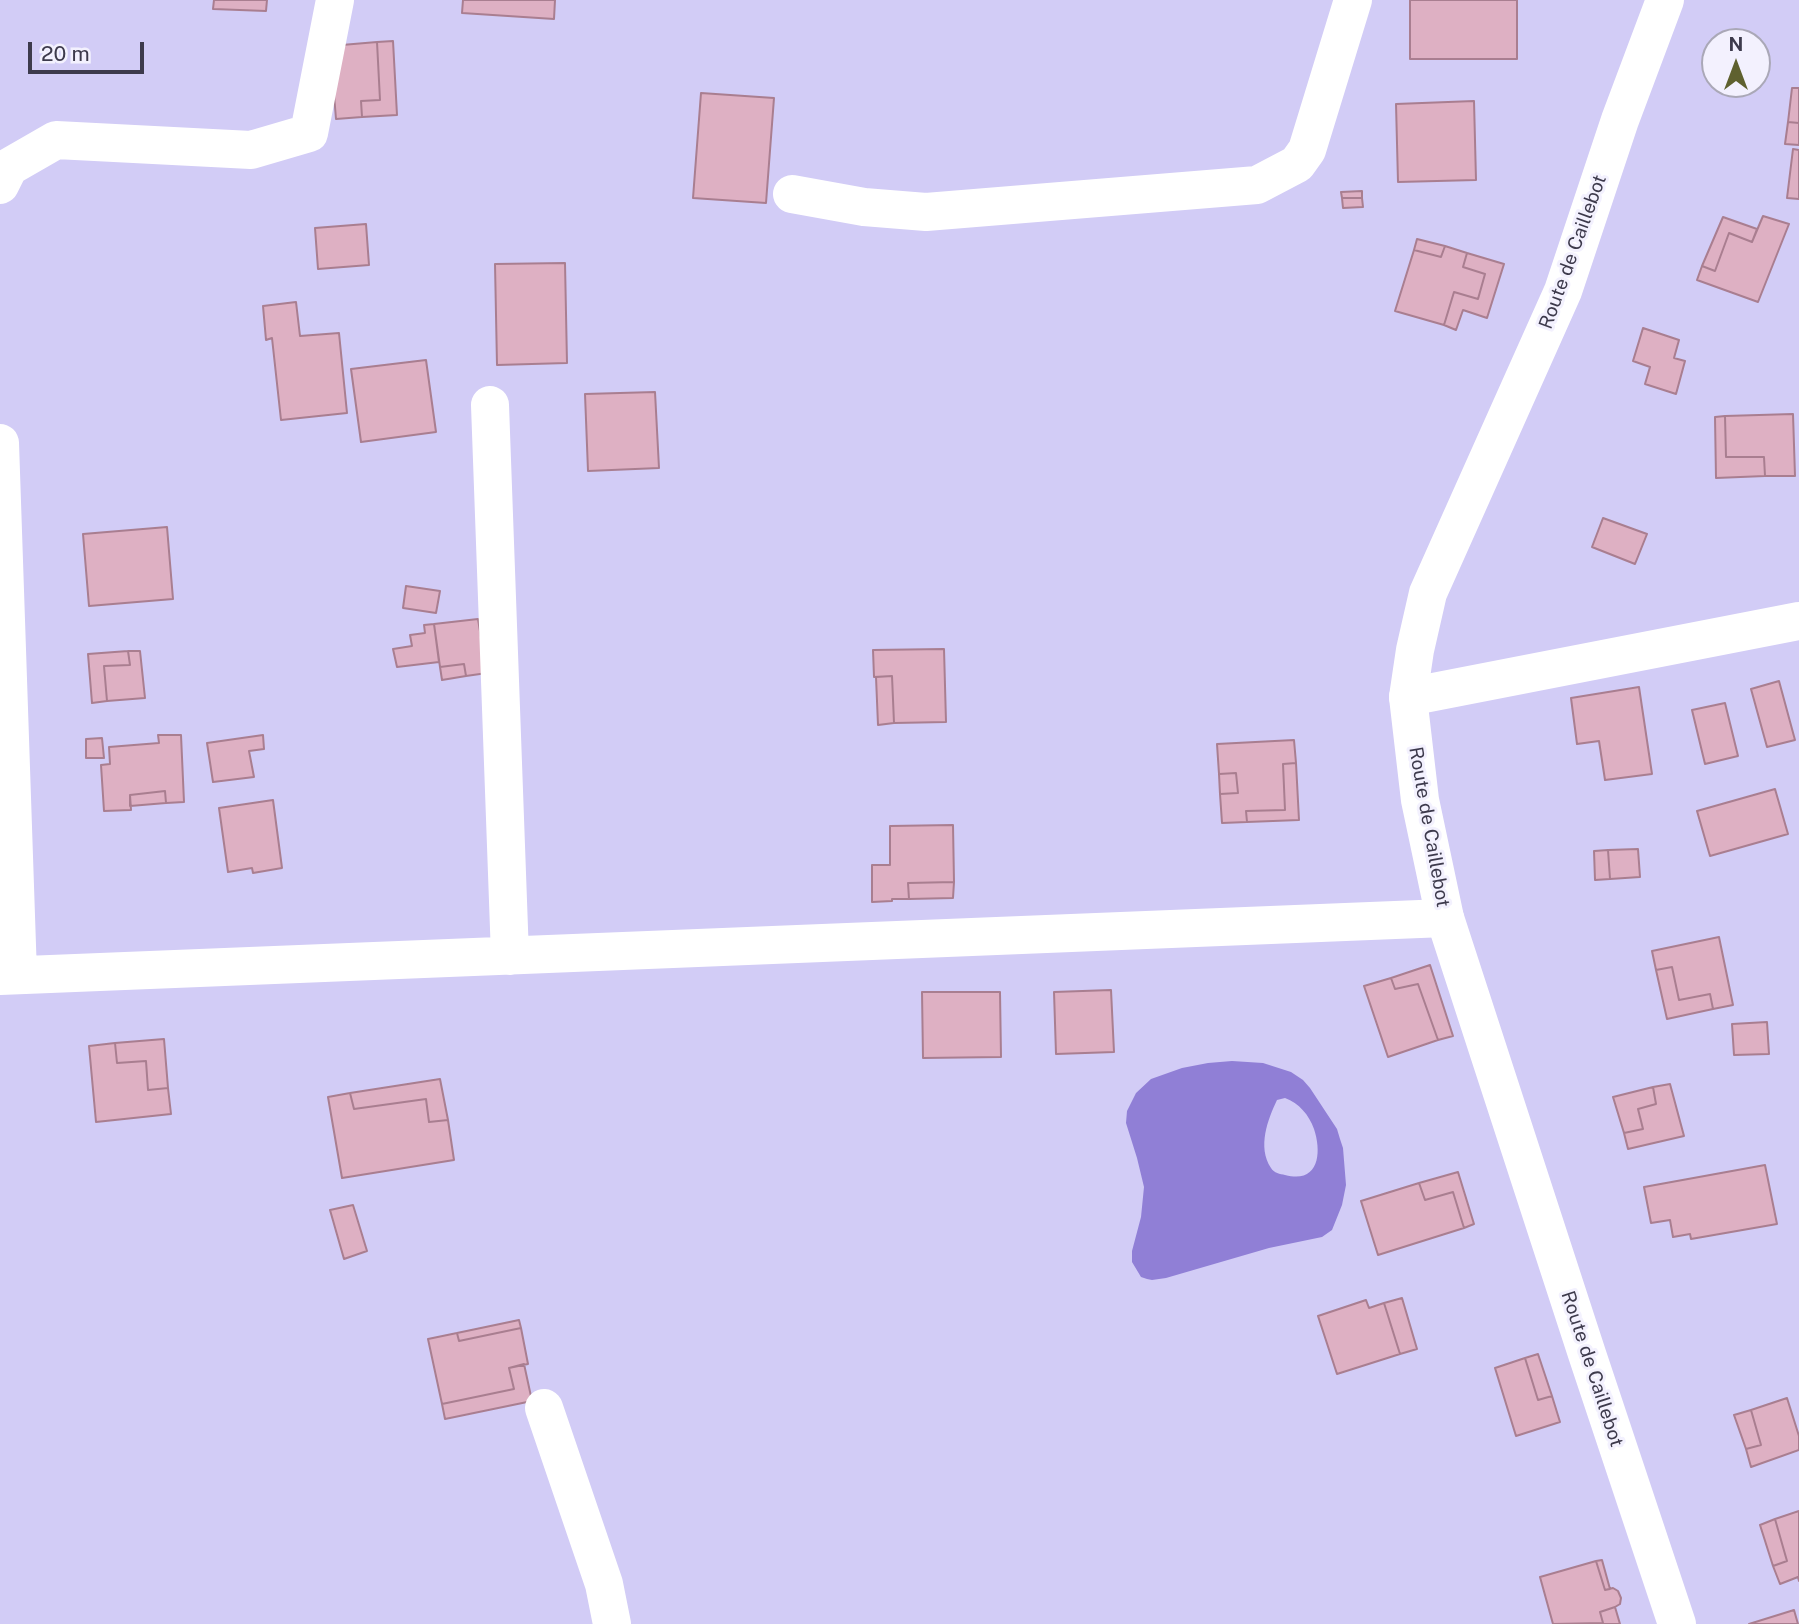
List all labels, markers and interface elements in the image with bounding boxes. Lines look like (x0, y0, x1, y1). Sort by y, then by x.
scale bar (32, 28, 147, 72)
north arrow (1701, 28, 1771, 98)
text: N (1729, 33, 1743, 55)
text: 20 m (41, 41, 90, 66)
street label: Route de Caillebot (1535, 172, 1611, 332)
street label: Route de Caillebot (1404, 745, 1454, 909)
street label: Route de Caillebot (1556, 1288, 1628, 1450)

